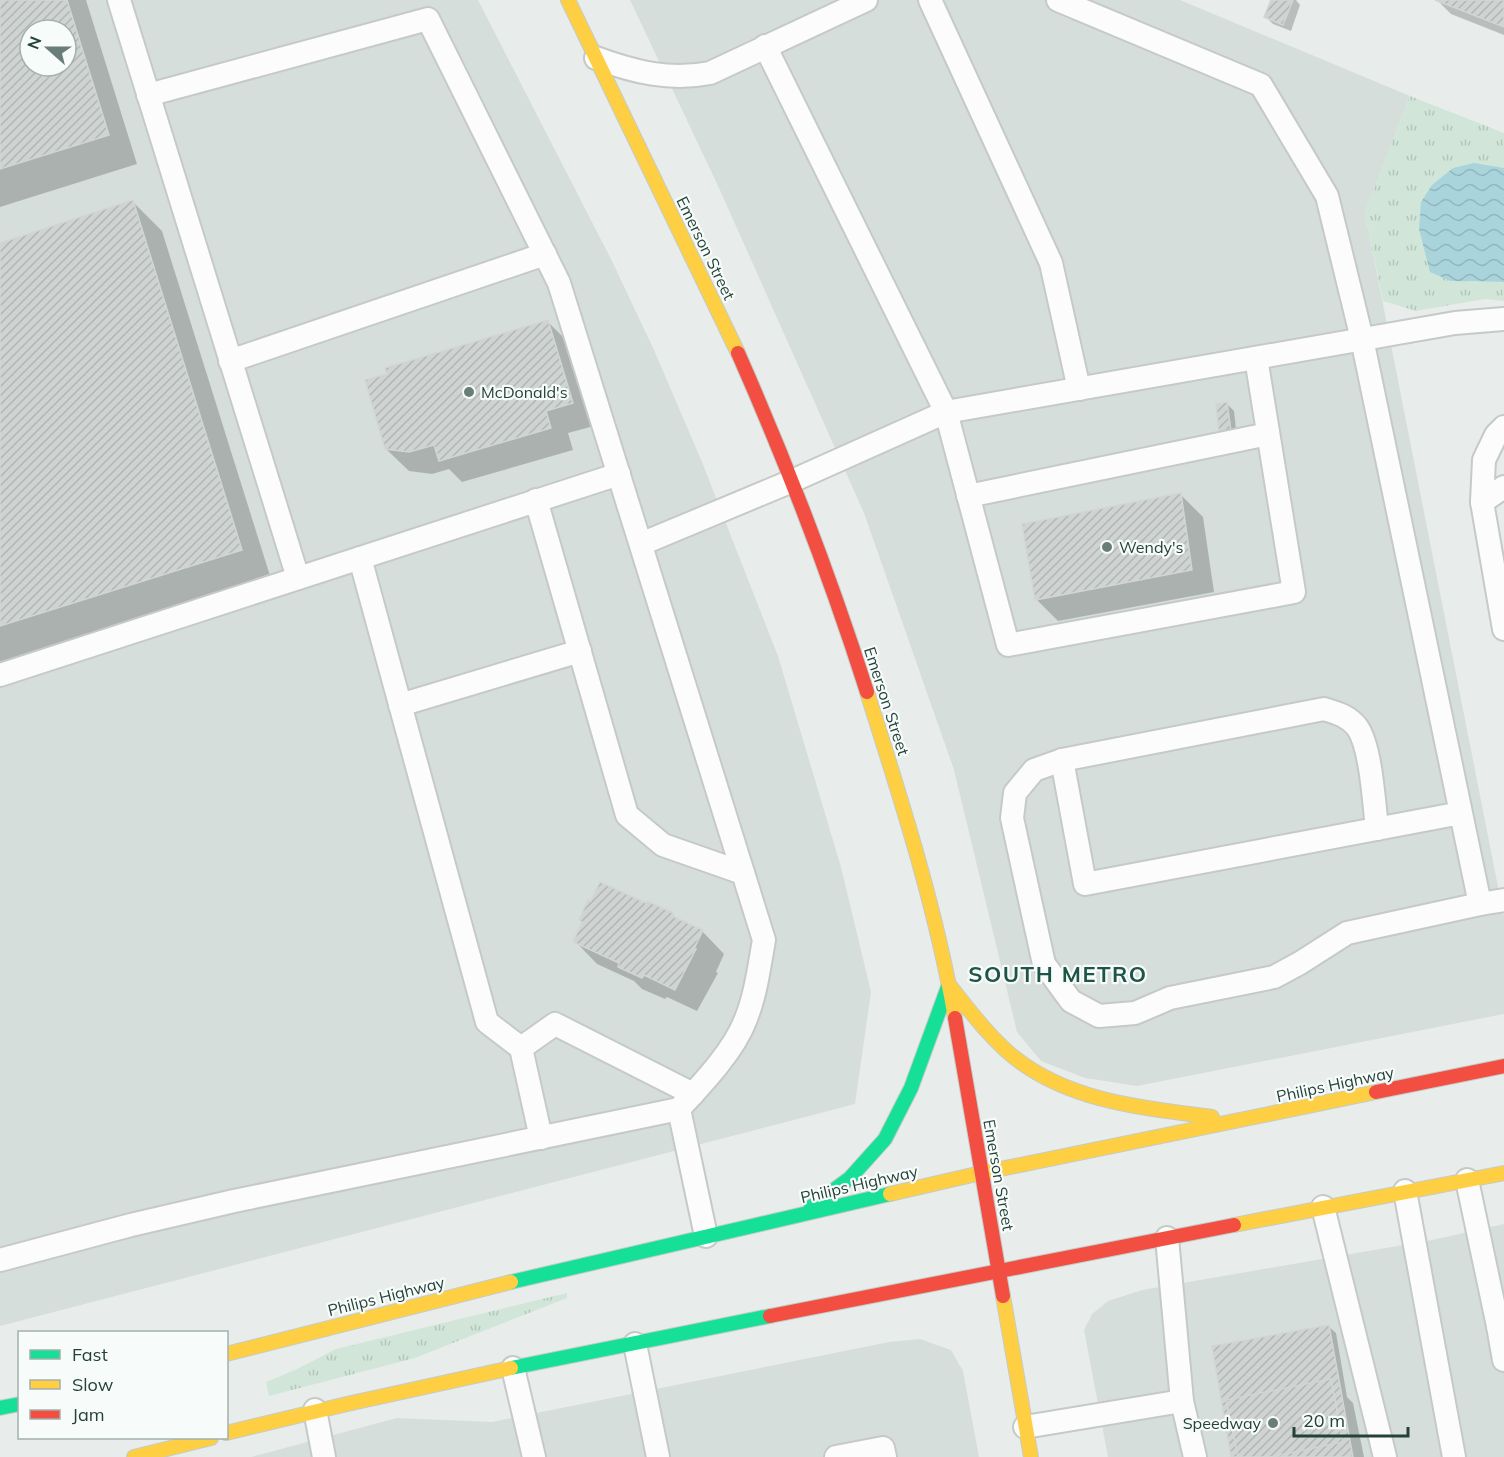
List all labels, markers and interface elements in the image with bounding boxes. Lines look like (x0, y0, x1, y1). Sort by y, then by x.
north arrow (18, 18, 78, 78)
text: N (22, 33, 45, 52)
street label: Emerson Street (672, 193, 740, 303)
place label: McDonald's (481, 382, 568, 402)
marker: McDonald's (462, 385, 476, 399)
place label: Wendy's (1119, 537, 1184, 557)
marker: Wendy's (1100, 540, 1114, 554)
street label: Emerson Street (860, 644, 914, 758)
district label: SOUTH METRO (968, 960, 1148, 988)
street label: Philips Highway (1274, 1062, 1396, 1106)
street label: Emerson Street (979, 1118, 1019, 1233)
street label: Philips Highway (798, 1161, 920, 1207)
street label: Philips Highway (326, 1272, 447, 1320)
legend (18, 1331, 228, 1439)
text: Fast (72, 1343, 108, 1366)
text: Slow (72, 1373, 114, 1396)
scale bar (1294, 1400, 1408, 1438)
text: Jam (72, 1403, 105, 1426)
text: 20 m (1303, 1409, 1345, 1432)
place label: Speedway (1183, 1413, 1261, 1433)
marker: Speedway (1266, 1416, 1280, 1430)

